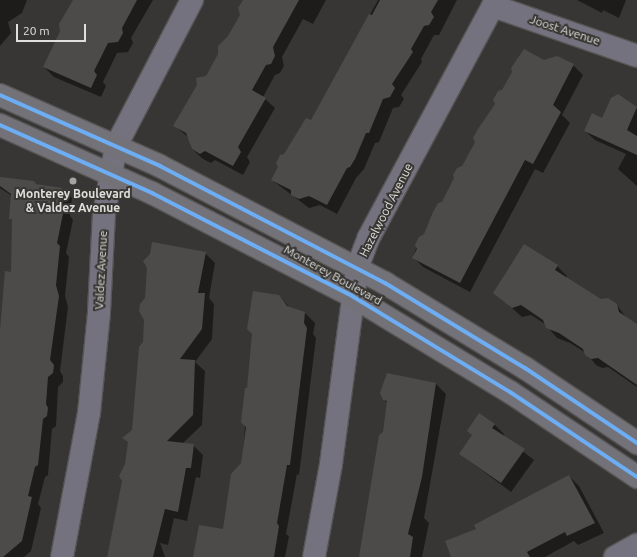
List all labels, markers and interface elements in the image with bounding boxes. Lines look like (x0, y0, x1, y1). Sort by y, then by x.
street label: Joost Avenue (528, 12, 602, 48)
scale bar (18, 16, 88, 42)
text: 20 m (23, 24, 50, 37)
street label: Hazelwood Avenue (356, 161, 416, 259)
marker: Monterey Boulevard & Valdez Avenue (68, 176, 78, 186)
place label: Monterey Boulevard & Valdez Avenue (15, 187, 131, 215)
street label: Valdez Avenue (92, 230, 110, 310)
street label: Monterey Boulevard (281, 242, 385, 308)

